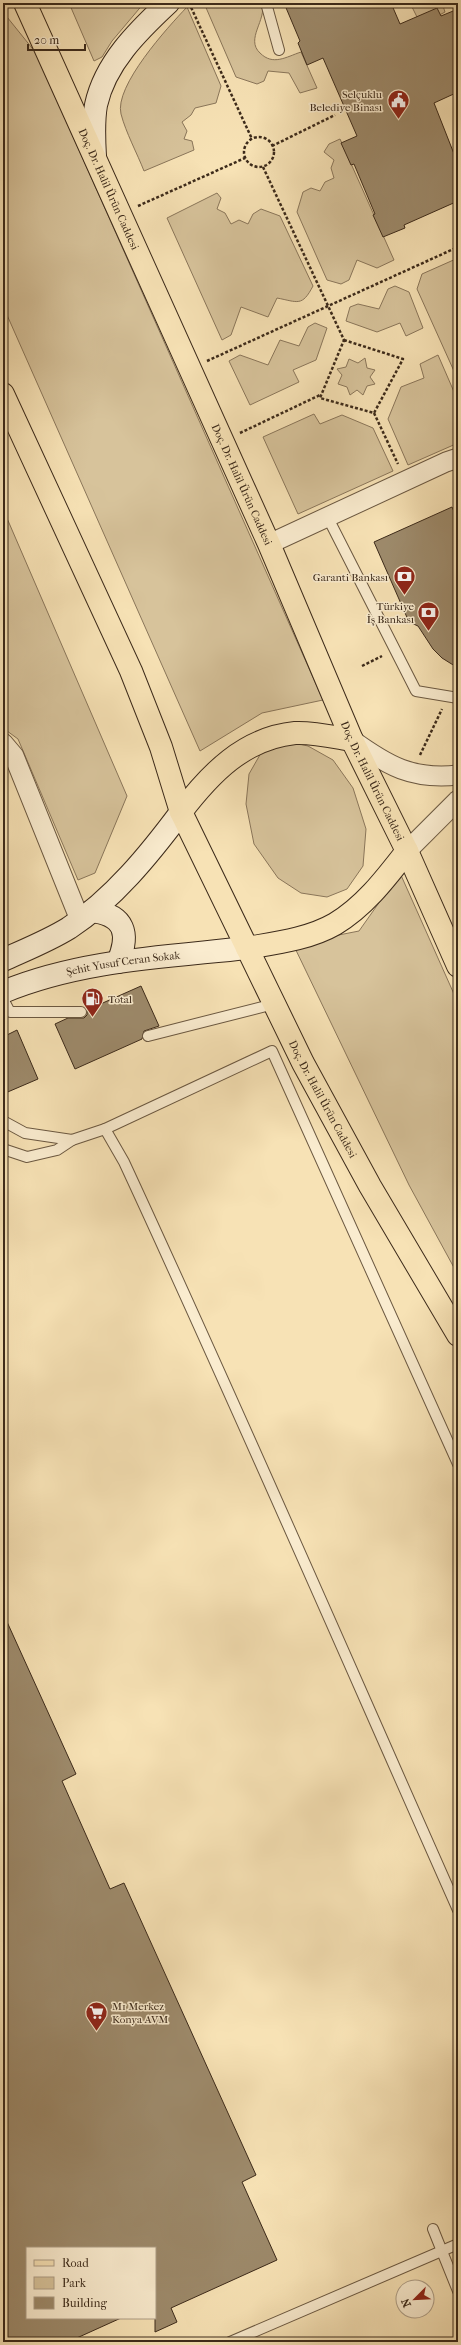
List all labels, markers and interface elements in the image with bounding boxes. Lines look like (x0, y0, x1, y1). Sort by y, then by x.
scale bar (28, 26, 85, 52)
text: 20 m (34, 33, 59, 47)
public building icon: Selçuklu Belediye Binası (385, 87, 411, 120)
place label: Selçuklu Belediye Binası (309, 88, 383, 114)
street label: Doç. Dr. Halil Ürün Caddesi (76, 126, 142, 252)
street label: Doç. Dr. Halil Ürün Caddesi (209, 422, 275, 548)
bank icon: Garanti Bankası (391, 564, 417, 597)
place label: Garanti Bankası (313, 571, 389, 584)
bank icon: Türkiye İş Bankası (416, 599, 442, 632)
place label: Türkiye İş Bankası (367, 600, 415, 626)
street label: Doç. Dr. Halil Ürün Caddesi (338, 719, 408, 843)
street label: Şehit Yusuf Ceran Sokak (65, 948, 181, 978)
fuel station icon: Total (80, 986, 106, 1019)
place label: Total (108, 993, 132, 1006)
street label: Doç. Dr. Halil Ürün Caddesi (286, 1038, 360, 1161)
supermarket icon: M1 Merkez Konya AVM (84, 1999, 110, 2032)
place label: M1 Merkez Konya AVM (112, 2000, 168, 2026)
legend (26, 2247, 156, 2319)
text: Road (62, 2256, 89, 2270)
text: Park (62, 2276, 87, 2290)
north arrow (395, 2279, 435, 2319)
text: Building (62, 2296, 107, 2310)
text: N (398, 2296, 414, 2309)

